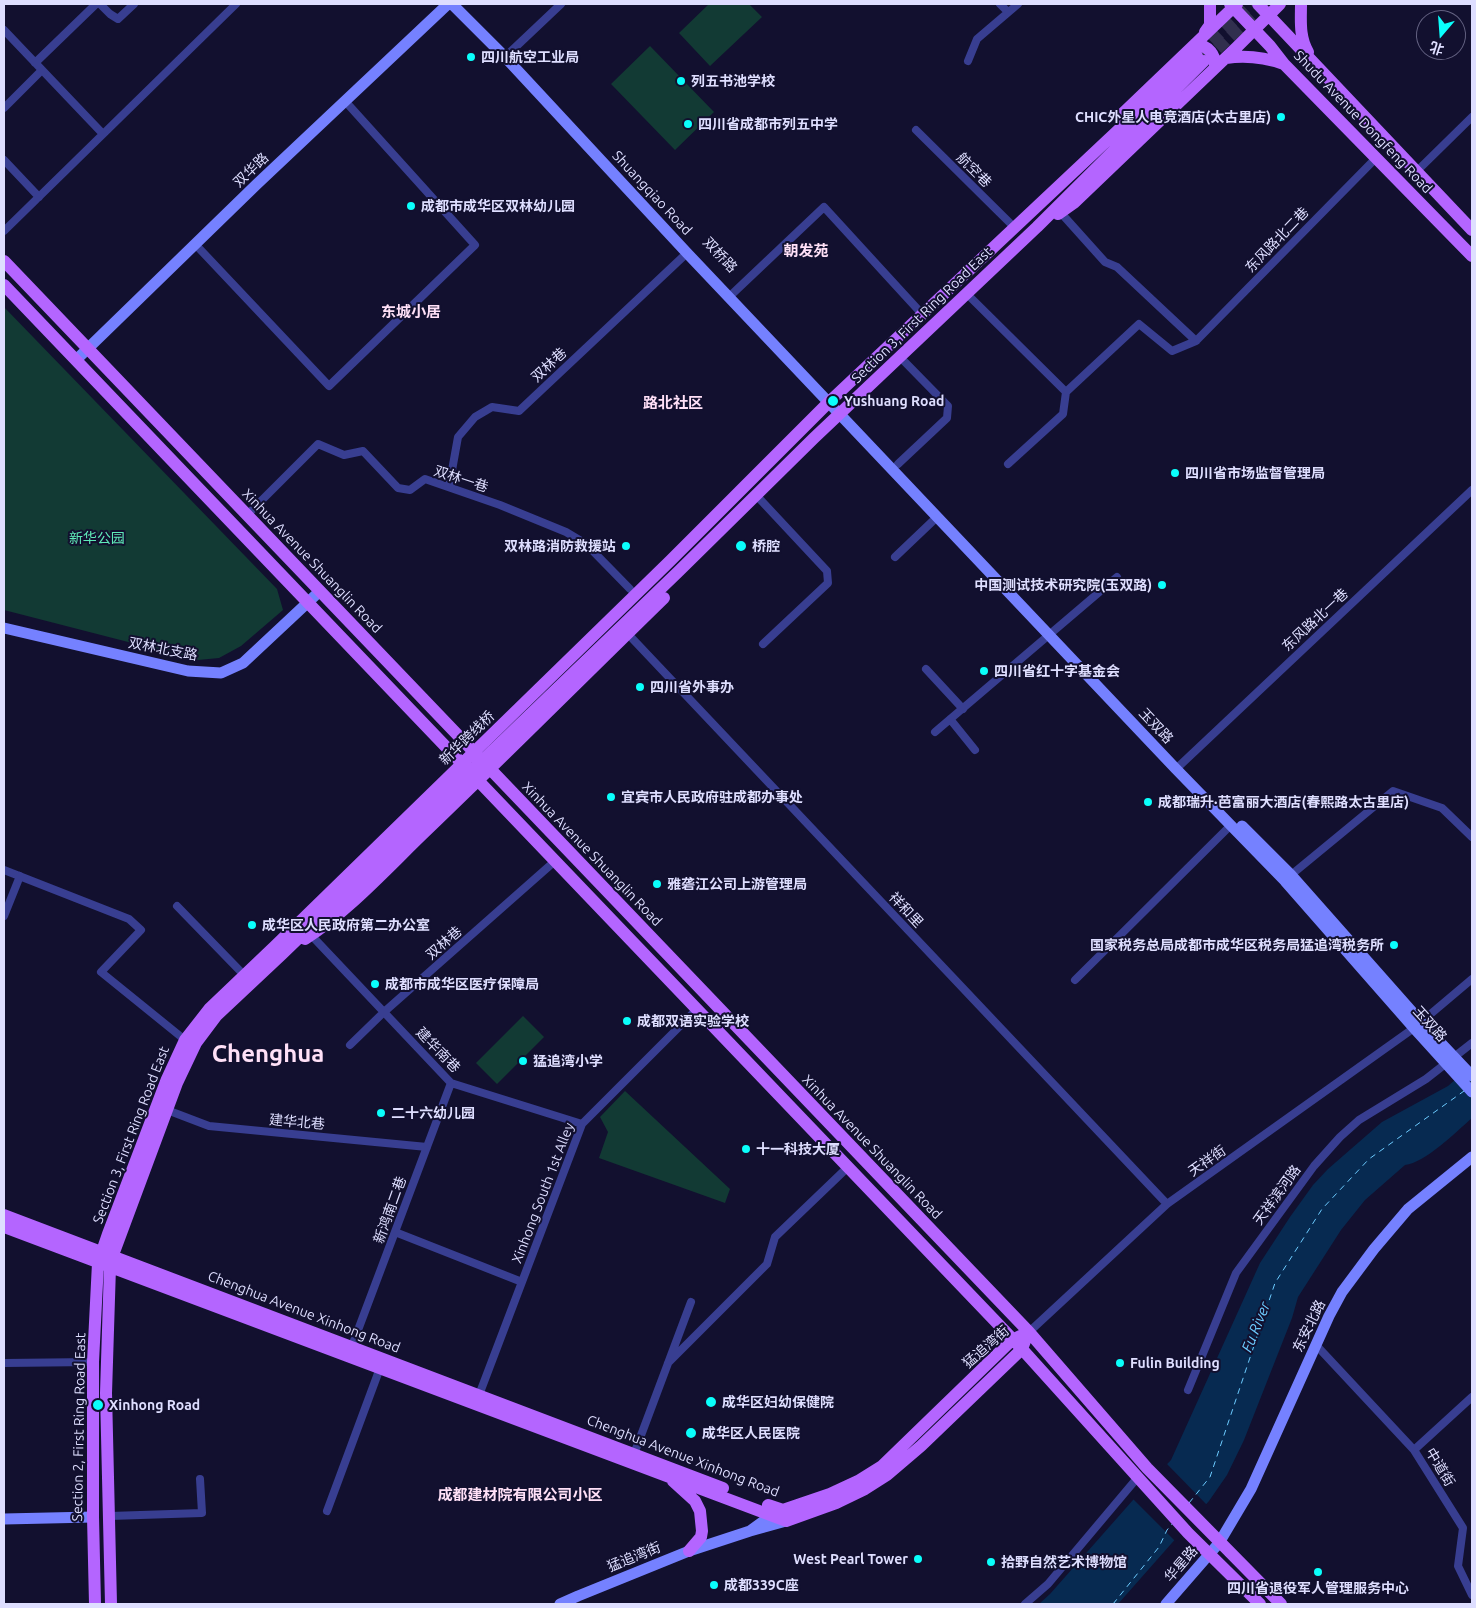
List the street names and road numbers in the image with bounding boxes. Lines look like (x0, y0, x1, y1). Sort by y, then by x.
street label: Shudu Avenue Dongfeng Road (1290, 47, 1436, 197)
street label: Shuangqiao Road (609, 147, 695, 239)
street label: 双华路 (230, 149, 272, 191)
street label: 航空巷 (953, 149, 995, 191)
street label: 东风路北二巷 (1242, 204, 1312, 276)
street label: 双桥路 (700, 234, 740, 276)
street label: Section 3, First Ring Road East (848, 243, 996, 387)
street label: 双林巷 (528, 345, 570, 385)
street label: 双林一巷 (432, 462, 490, 496)
street label: Xinhua Avenue Shuanglin Road (239, 485, 385, 637)
street label: 东风路北一巷 (1279, 585, 1351, 655)
street label: 双林北支路 (127, 634, 199, 664)
street label: 玉双路 (1136, 705, 1176, 747)
street label: 新华跨线桥 (436, 708, 498, 768)
street label: Xinhua Avenue Shuanglin Road (519, 778, 665, 930)
street label: 祥和里 (886, 889, 926, 931)
street label: 双林巷 (423, 923, 465, 963)
street label: 玉双路 (1410, 1003, 1450, 1045)
street label: 建华南巷 (413, 1024, 463, 1076)
street label: Section 3, First Ring Road East (89, 1044, 173, 1226)
street label: Xinhua Avenue Shuanglin Road (799, 1071, 945, 1223)
street label: 建华北巷 (268, 1111, 326, 1133)
street label: Xinhong South 1st Alley (508, 1120, 578, 1266)
street label: 天祥街 (1185, 1142, 1229, 1180)
street label: 天祥滨河路 (1250, 1162, 1304, 1228)
street label: 新鸿南二巷 (370, 1174, 410, 1246)
street label: Chenghua Avenue Xinhong Road (205, 1267, 403, 1357)
street label: 东安北路 (1289, 1297, 1329, 1355)
street label: 猛追湾街 (959, 1322, 1013, 1372)
street label: Section 2, First Ring Road East (69, 1332, 89, 1522)
street label: Chenghua Avenue Xinhong Road (584, 1411, 782, 1501)
street label: 中道街 (1422, 1445, 1458, 1489)
street label: 猛追湾街 (605, 1539, 663, 1575)
street label: 华星路 (1161, 1543, 1201, 1585)

